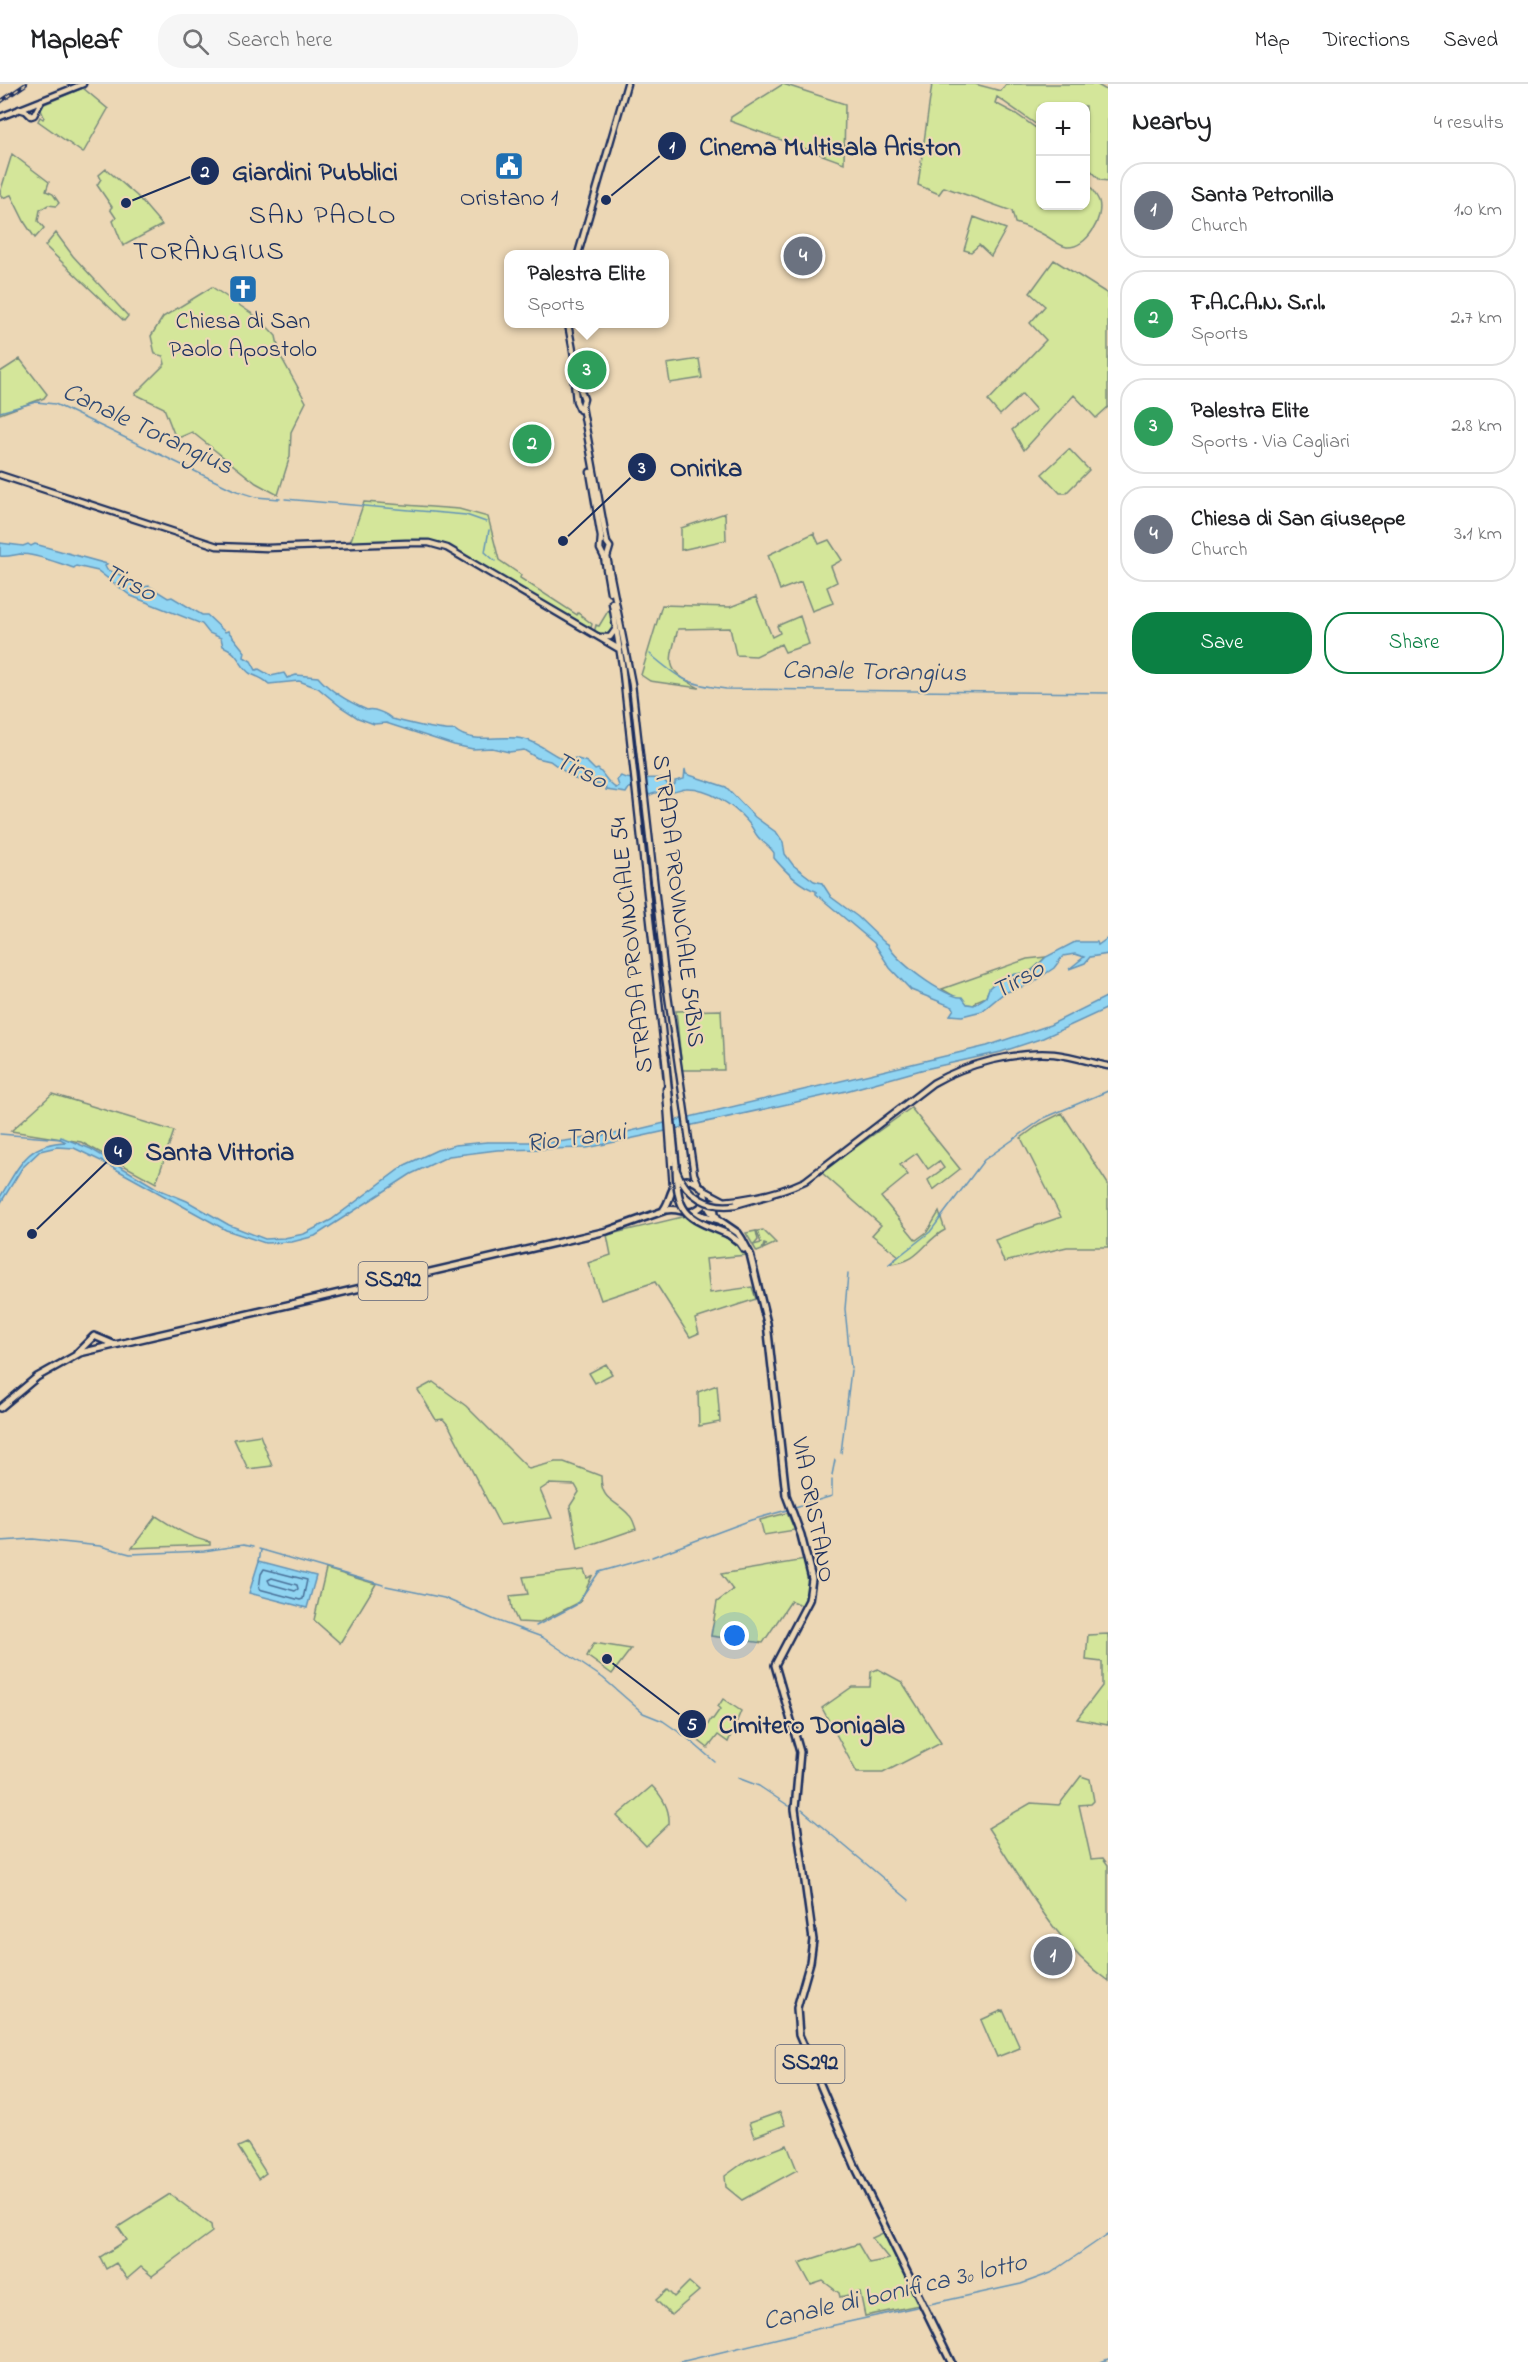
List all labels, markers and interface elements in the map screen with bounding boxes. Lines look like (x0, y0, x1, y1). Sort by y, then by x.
search box (158, 14, 578, 68)
text: Mapleaf (30, 21, 122, 62)
icon: search (179, 25, 212, 58)
text: Search here (227, 25, 332, 57)
text: Map (1254, 26, 1290, 56)
text: Directions (1323, 26, 1410, 56)
text: Saved (1443, 26, 1498, 56)
map controls (1036, 102, 1090, 210)
button: + (1036, 102, 1090, 156)
text: Nearby (1132, 104, 1211, 142)
text: 4 results (1434, 109, 1504, 138)
callout: Cinema Multisala Ariston (657, 124, 972, 168)
text: Cinema Multisala Ariston (699, 130, 961, 168)
text: 1 (669, 135, 675, 161)
callout: Giardini Pubblici (190, 149, 410, 193)
public building icon: Oristano 1 (493, 150, 525, 182)
text: Giardini Pubblici (232, 155, 398, 193)
button: − (1036, 156, 1090, 210)
text: 2 (200, 160, 210, 186)
text: Santa Petronilla (1191, 180, 1334, 212)
place label: Oristano 1 (460, 182, 559, 217)
text: 1 (1150, 196, 1157, 225)
text: 1.0 km (1454, 196, 1502, 225)
district label: SAN PAOLO (249, 197, 397, 236)
text: Church (1191, 212, 1247, 241)
district label: TORÀNGIUS (133, 233, 285, 272)
pin: 4 (784, 234, 822, 279)
popup (504, 250, 669, 328)
text: Palestra Elite (528, 259, 645, 291)
church icon: Chiesa di San Paolo Apostolo (227, 273, 259, 305)
text: F.A.C.A.N. S.r.l. (1191, 288, 1325, 320)
text: Sports (528, 291, 585, 320)
text: 2 (1149, 304, 1158, 333)
text: 2.7 km (1450, 304, 1502, 333)
place label: Chiesa di San Paolo Apostolo (169, 305, 317, 368)
text: Sports (1191, 320, 1248, 349)
pin: 3 (568, 348, 606, 392)
water label: Canale Torangius (55, 374, 239, 487)
text: Palestra Elite (1191, 396, 1309, 428)
text: 3 (1149, 412, 1158, 441)
text: 2.8 km (1451, 412, 1502, 441)
pin: 2 (512, 422, 552, 466)
text: Sports · Via Cagliari (1191, 428, 1350, 457)
callout: Onirika (627, 445, 754, 489)
text: Onirika (670, 451, 742, 489)
text: 3 (637, 456, 646, 482)
text: Chiesa di San Giuseppe (1191, 504, 1405, 536)
text: 4 (1149, 520, 1158, 549)
text: 3.1 km (1454, 520, 1502, 549)
text: Church (1191, 536, 1247, 565)
water label: Tirso (96, 555, 163, 614)
button: Save (1132, 612, 1312, 674)
button: Share (1324, 612, 1504, 674)
water label: Canale Torangius (781, 652, 967, 694)
water label: Tirso (547, 743, 614, 802)
street label: STRADA PROVINCIALE 54BIS (642, 753, 712, 1049)
street label: STRADA PROVINCIALE 54 (602, 815, 664, 1075)
water label: Tirso (986, 950, 1053, 1011)
water label: Rio Tanui (524, 1114, 630, 1164)
callout: Santa Vittoria (103, 1129, 306, 1173)
text: Santa Vittoria (146, 1135, 294, 1173)
text: 4 (114, 1140, 122, 1166)
road number: SS292 (358, 1262, 428, 1300)
street label: VIA ORISTANO (781, 1434, 843, 1585)
your location (720, 1621, 749, 1650)
callout: Cimitero Donigala (677, 1702, 917, 1746)
text: Cimitero Donigala (719, 1708, 905, 1747)
text: 5 (687, 1713, 698, 1739)
pin: 1 (1034, 1934, 1072, 1978)
road number: SS292 (776, 2045, 844, 2083)
water label: Canale di bonifica 3º lotto (759, 2244, 1032, 2342)

